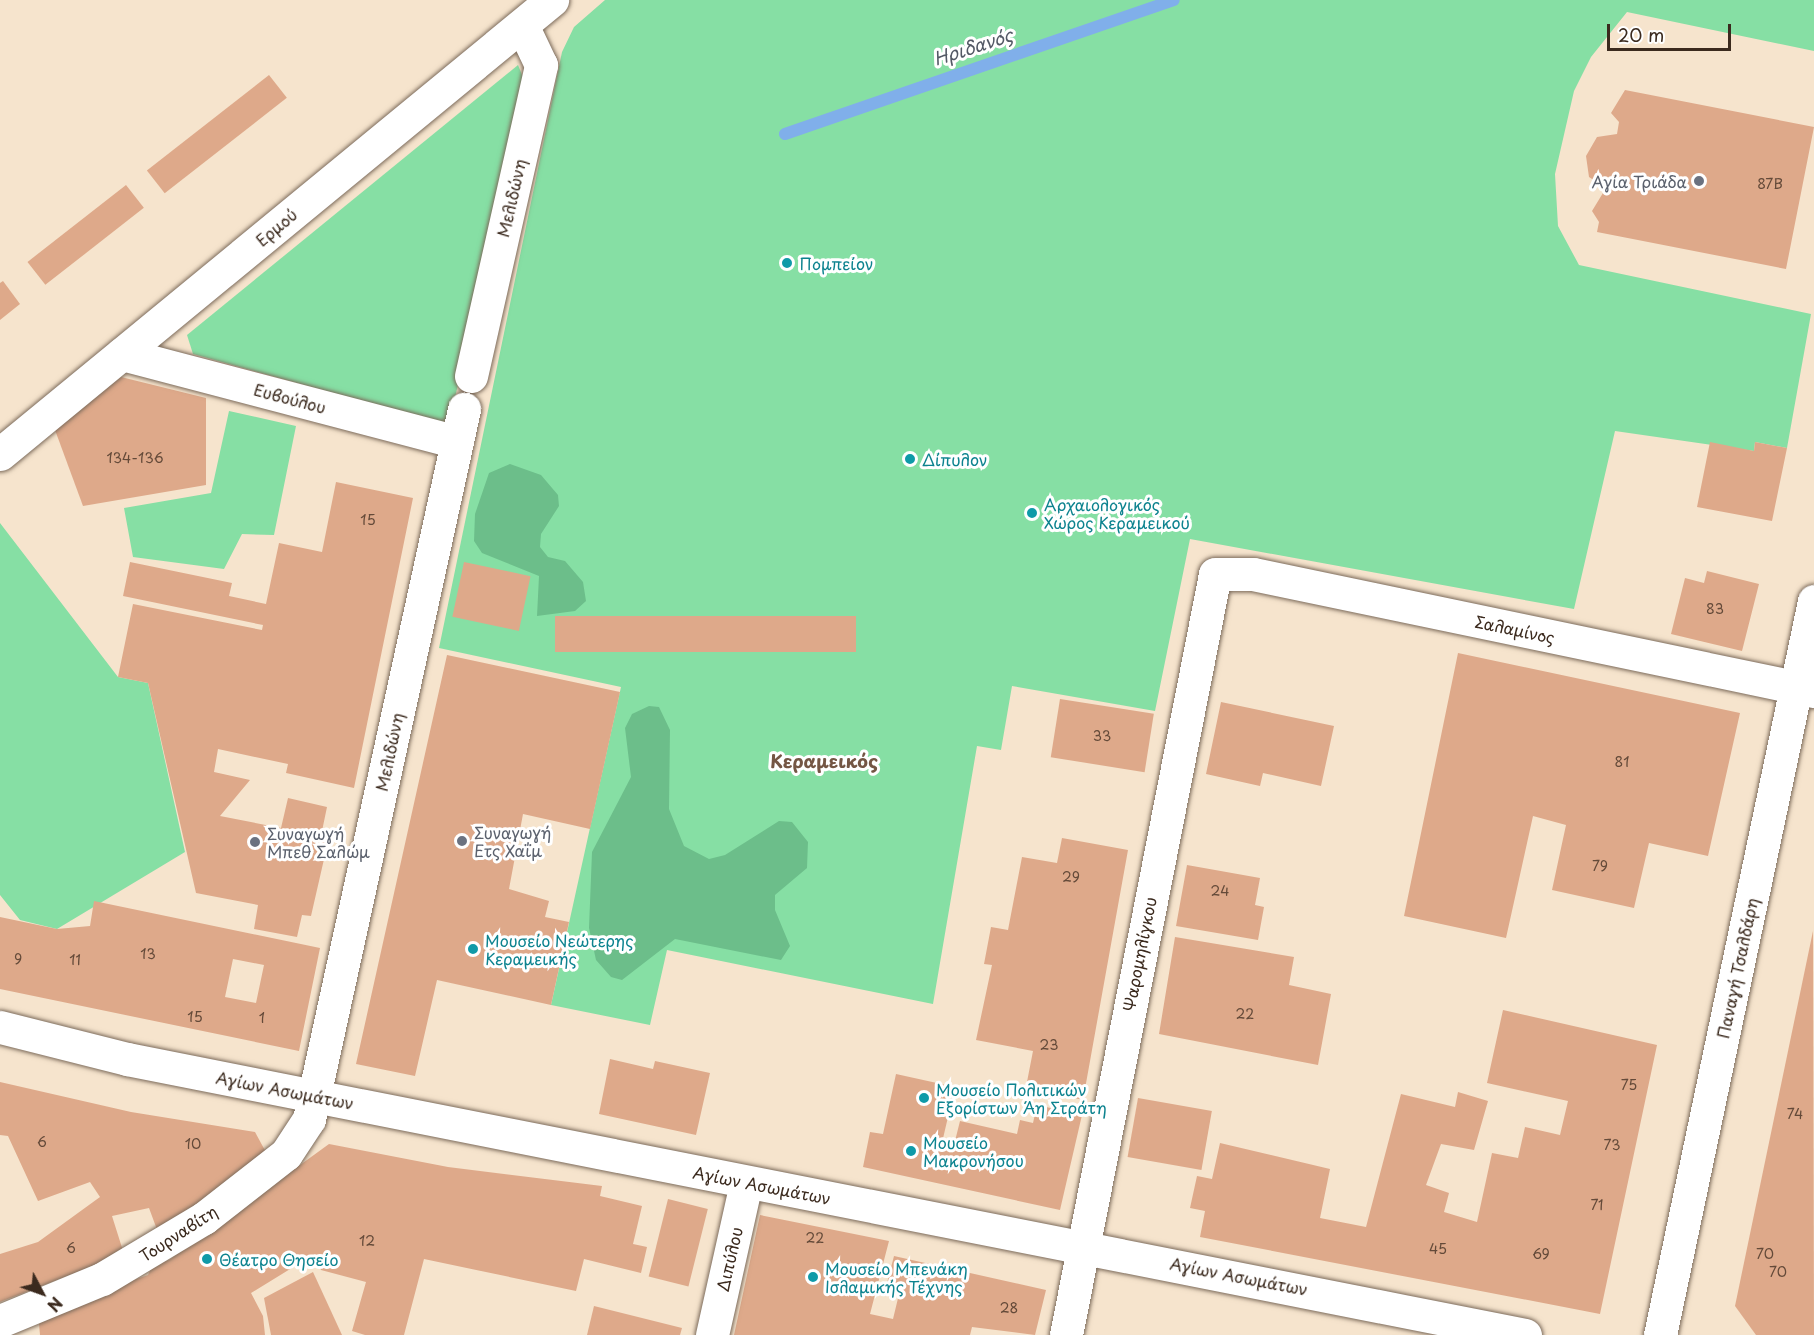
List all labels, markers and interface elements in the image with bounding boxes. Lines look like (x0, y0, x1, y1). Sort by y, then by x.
scale bar (1610, 12, 1734, 50)
text: 20 m (1618, 21, 1664, 48)
water label: Ηριδανός (931, 24, 1015, 70)
street label: Μελιδώνη (493, 157, 529, 239)
place label: Αγία Τριάδα (1591, 171, 1687, 191)
marker: Αγία Τριάδα (1692, 174, 1706, 188)
house number: 87Β (1757, 176, 1783, 192)
street label: Ερμού (252, 204, 300, 250)
place label: Πομπείον (799, 253, 873, 273)
marker: Πομπείον (780, 256, 794, 270)
street label: Ευβούλου (252, 379, 328, 417)
place label: Δίπυλον (922, 449, 987, 469)
house number: 134-136 (107, 450, 163, 466)
marker: Δίπυλον (903, 452, 917, 466)
place label: Αρχαιολογικός Χώρος Κεραμεικού (1044, 494, 1190, 532)
marker: Αρχαιολογικός Χώρος Κεραμεικού (1025, 506, 1039, 520)
house number: 15 (360, 512, 376, 528)
house number: 83 (1706, 601, 1724, 617)
street label: Σαλαμίνος (1473, 611, 1557, 647)
street label: Μελιδώνη (371, 711, 407, 793)
house number: 33 (1093, 728, 1111, 744)
district label: Κεραμεικός (770, 750, 878, 772)
house number: 81 (1615, 754, 1629, 770)
place label: Συναγωγή Ετς Χαΐμ (474, 822, 551, 860)
place label: Συναγωγή Μπεθ Σαλώμ (267, 823, 370, 861)
marker: Συναγωγή Ετς Χαΐμ (455, 834, 469, 848)
marker: Συναγωγή Μπεθ Σαλώμ (248, 835, 262, 849)
house number: 79 (1592, 858, 1608, 874)
house number: 29 (1062, 869, 1080, 885)
house number: 24 (1211, 883, 1229, 899)
street label: Ψαρομηλίγκου (1118, 895, 1160, 1013)
street label: Παναγή Τσαλδάρη (1713, 896, 1761, 1040)
place label: Μουσείο Νεώτερης Κεραμεικής (485, 930, 634, 968)
marker: Μουσείο Νεώτερης Κεραμεικής (466, 942, 480, 956)
house number: 13 (140, 946, 156, 962)
house number: 9 (14, 951, 22, 967)
house number: 11 (69, 952, 81, 968)
house number: 22 (1236, 1006, 1254, 1022)
house number: 15 (187, 1009, 203, 1025)
house number: 1 (259, 1010, 265, 1026)
house number: 23 (1040, 1037, 1058, 1053)
street label: Αγίων Ασωμάτων (214, 1067, 356, 1113)
house number: 75 (1621, 1077, 1637, 1093)
place label: Μουσείο Πολιτικών Εξορίστων Άη Στράτη (936, 1079, 1107, 1117)
marker: Μουσείο Πολιτικών Εξορίστων Άη Στράτη (917, 1091, 931, 1105)
house number: 74 (1787, 1106, 1803, 1122)
place label: Μουσείο Μακρονήσου (923, 1132, 1024, 1170)
house number: 6 (37, 1134, 47, 1150)
house number: 10 (185, 1136, 201, 1152)
house number: 73 (1604, 1137, 1620, 1153)
marker: Μουσείο Μακρονήσου (904, 1144, 918, 1158)
street label: Αγίων Ασωμάτων (691, 1162, 833, 1208)
house number: 71 (1590, 1197, 1604, 1213)
street label: Τουρναβίτη (136, 1201, 220, 1265)
street label: Διπύλου (712, 1225, 746, 1293)
house number: 22 (806, 1230, 824, 1246)
house number: 12 (359, 1233, 375, 1249)
house number: 6 (66, 1240, 76, 1256)
house number: 45 (1429, 1241, 1447, 1257)
house number: 69 (1532, 1246, 1550, 1262)
house number: 70 (1756, 1246, 1774, 1262)
place label: Θέατρο Θησείο (219, 1249, 339, 1269)
marker: Θέατρο Θησείο (200, 1252, 214, 1266)
street label: Αγίων Ασωμάτων (1168, 1253, 1310, 1299)
place label: Μουσείο Μπενάκη Ισλαμικής Τέχνης (825, 1258, 968, 1296)
north arrow (12, 1263, 72, 1323)
house number: 70 (1769, 1264, 1787, 1280)
marker: Μουσείο Μπενάκη Ισλαμικής Τέχνης (806, 1270, 820, 1284)
text: N (42, 1292, 69, 1317)
house number: 28 (1000, 1300, 1018, 1316)

